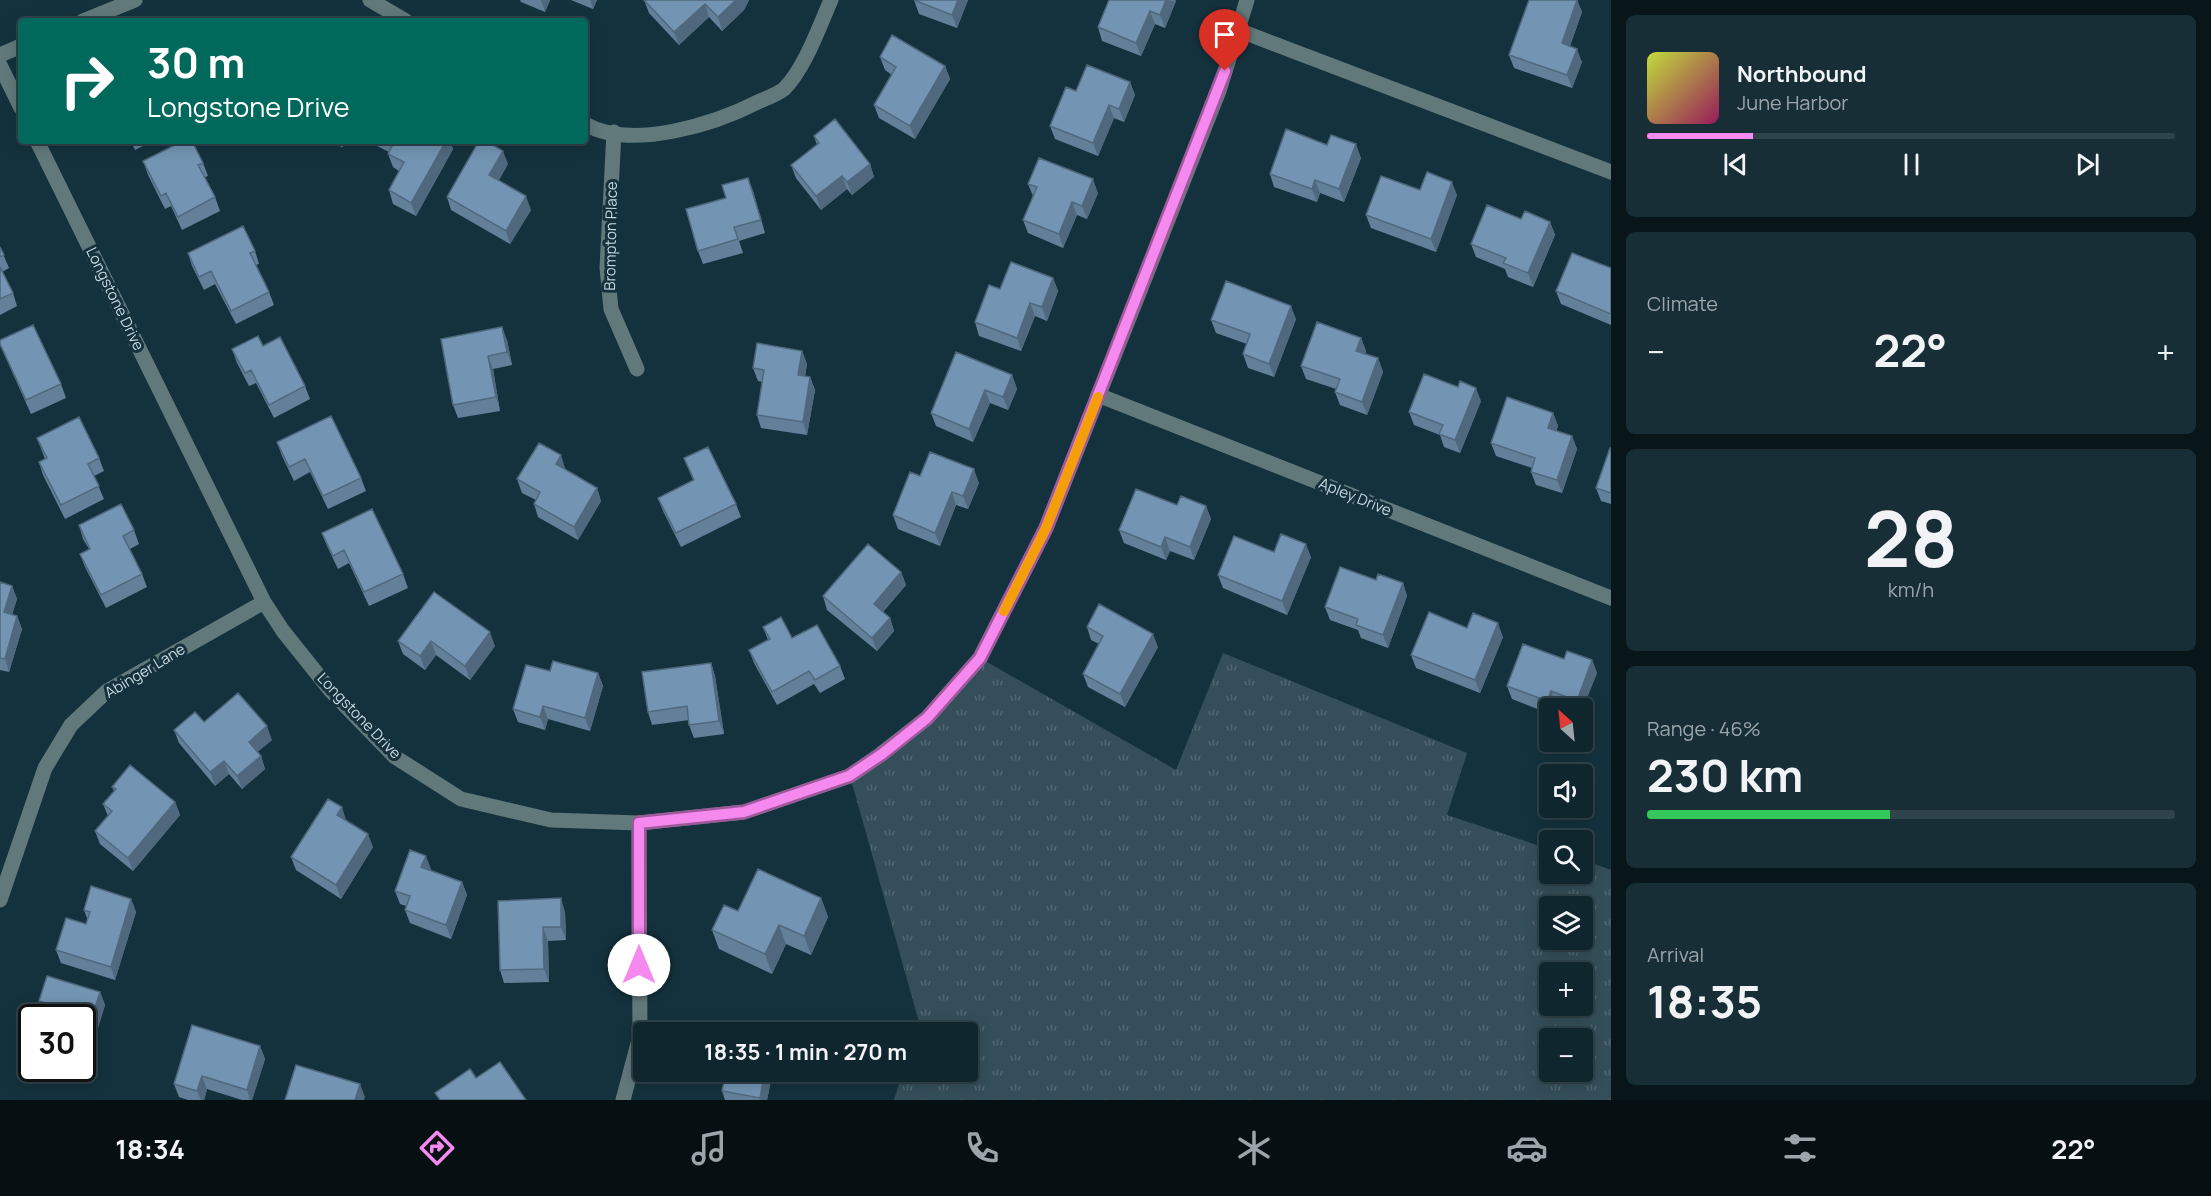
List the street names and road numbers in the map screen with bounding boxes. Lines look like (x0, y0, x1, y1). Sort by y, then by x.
street label: Brompton Place (599, 181, 622, 291)
street label: Longstone Drive (81, 244, 150, 354)
street label: Apley Drive (1316, 472, 1395, 521)
street label: Abinger Lane (101, 638, 189, 703)
street label: Longstone Drive (313, 668, 406, 764)

